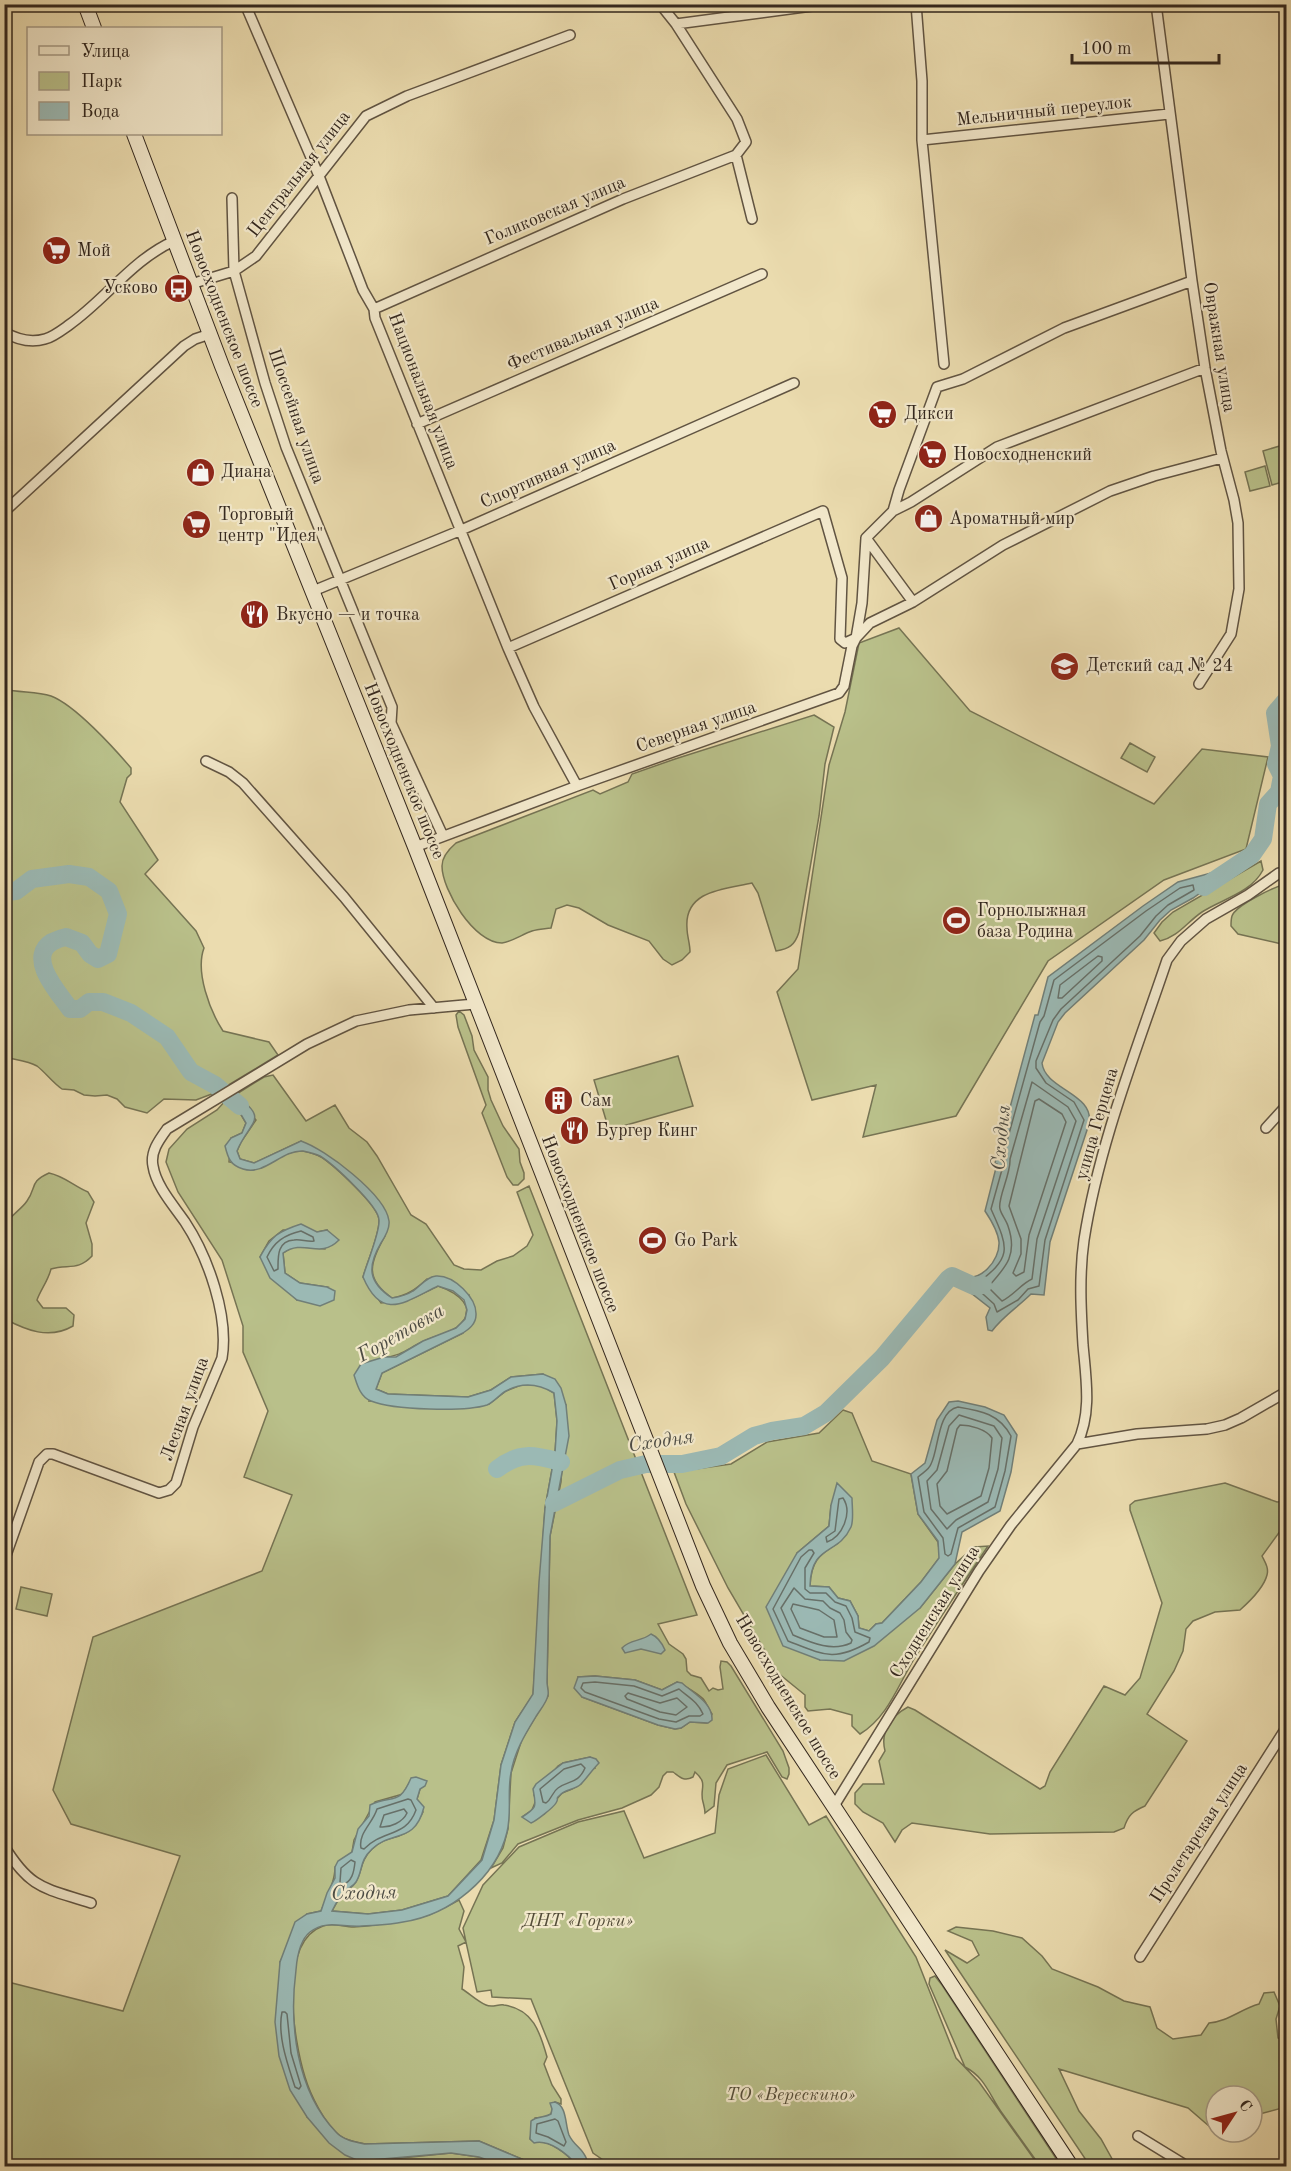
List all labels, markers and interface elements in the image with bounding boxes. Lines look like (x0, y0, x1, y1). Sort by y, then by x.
legend (27, 27, 222, 135)
scale bar (1072, 27, 1219, 65)
text: 100 m (1081, 40, 1132, 58)
text: Улица (81, 43, 130, 61)
text: Парк (81, 73, 122, 91)
street label: Мельничный переулок (955, 93, 1133, 129)
text: Вода (81, 103, 120, 121)
street label: Центральная улица (244, 107, 354, 241)
street label: Голиковская улица (482, 173, 628, 249)
street label: Новосходненское шоссе (182, 228, 266, 410)
supermarket icon: Мой (40, 235, 72, 267)
place label: Мой (77, 242, 111, 260)
bus stop icon: Усково (163, 272, 195, 304)
place label: Усково (103, 279, 158, 297)
street label: Овражная улица (1200, 281, 1238, 413)
street label: Фестивальная улица (505, 294, 661, 374)
street label: Национальная улица (385, 310, 461, 472)
street label: Шоссейная улица (264, 346, 328, 486)
supermarket icon: Дикси (867, 398, 899, 430)
place label: Дикси (904, 405, 954, 423)
street label: Спортивная улица (478, 436, 619, 512)
supermarket icon: Новосходненский (916, 439, 948, 471)
place label: Новосходненский (953, 446, 1092, 464)
shop icon: Диана (184, 456, 216, 488)
place label: Диана (221, 463, 272, 481)
shop icon: Ароматный мир (912, 503, 944, 535)
place label: Торговый центр "Идея" (218, 506, 323, 545)
supermarket icon: Торговый центр "Идея" (181, 509, 213, 541)
place label: Ароматный мир (949, 510, 1075, 528)
street label: Горная улица (606, 534, 712, 594)
restaurant icon: Вкусно — и точка (239, 599, 271, 631)
place label: Вкусно — и точка (276, 606, 420, 624)
school or university icon: Детский сад № 24 (1049, 650, 1081, 682)
place label: Детский сад № 24 (1086, 657, 1233, 675)
street label: Новосходненское шоссе (360, 680, 448, 862)
street label: Северная улица (634, 698, 758, 756)
place label: Горнолыжная база Родина (977, 902, 1086, 941)
sports icon: Горнолыжная база Родина (940, 905, 972, 937)
street label: улица Герцена (1072, 1066, 1122, 1182)
building icon: Сам (543, 1085, 575, 1117)
place label: Сам (580, 1092, 611, 1110)
water label: Сходня (989, 1104, 1015, 1172)
restaurant icon: Бургер Кинг (559, 1115, 591, 1147)
place label: Бургер Кинг (596, 1122, 698, 1140)
street label: Новосходненское шоссе (538, 1133, 622, 1315)
sports icon: Go Park (637, 1225, 669, 1257)
place label: Go Park (674, 1232, 738, 1250)
water label: Горетовка (353, 1301, 448, 1367)
street label: Лесная улица (158, 1354, 212, 1463)
water label: Сходня (627, 1427, 695, 1456)
street label: Сходненская улица (887, 1542, 983, 1681)
street label: Новосходненское шоссе (732, 1612, 844, 1782)
street label: Пролетарская улица (1147, 1760, 1251, 1906)
water label: Сходня (331, 1883, 397, 1905)
park label: ДНТ «Горки» (520, 1912, 634, 1930)
north arrow (1204, 2084, 1264, 2144)
park label: ТО «Верескино» (726, 2086, 856, 2104)
text: С (1235, 2097, 1254, 2115)

